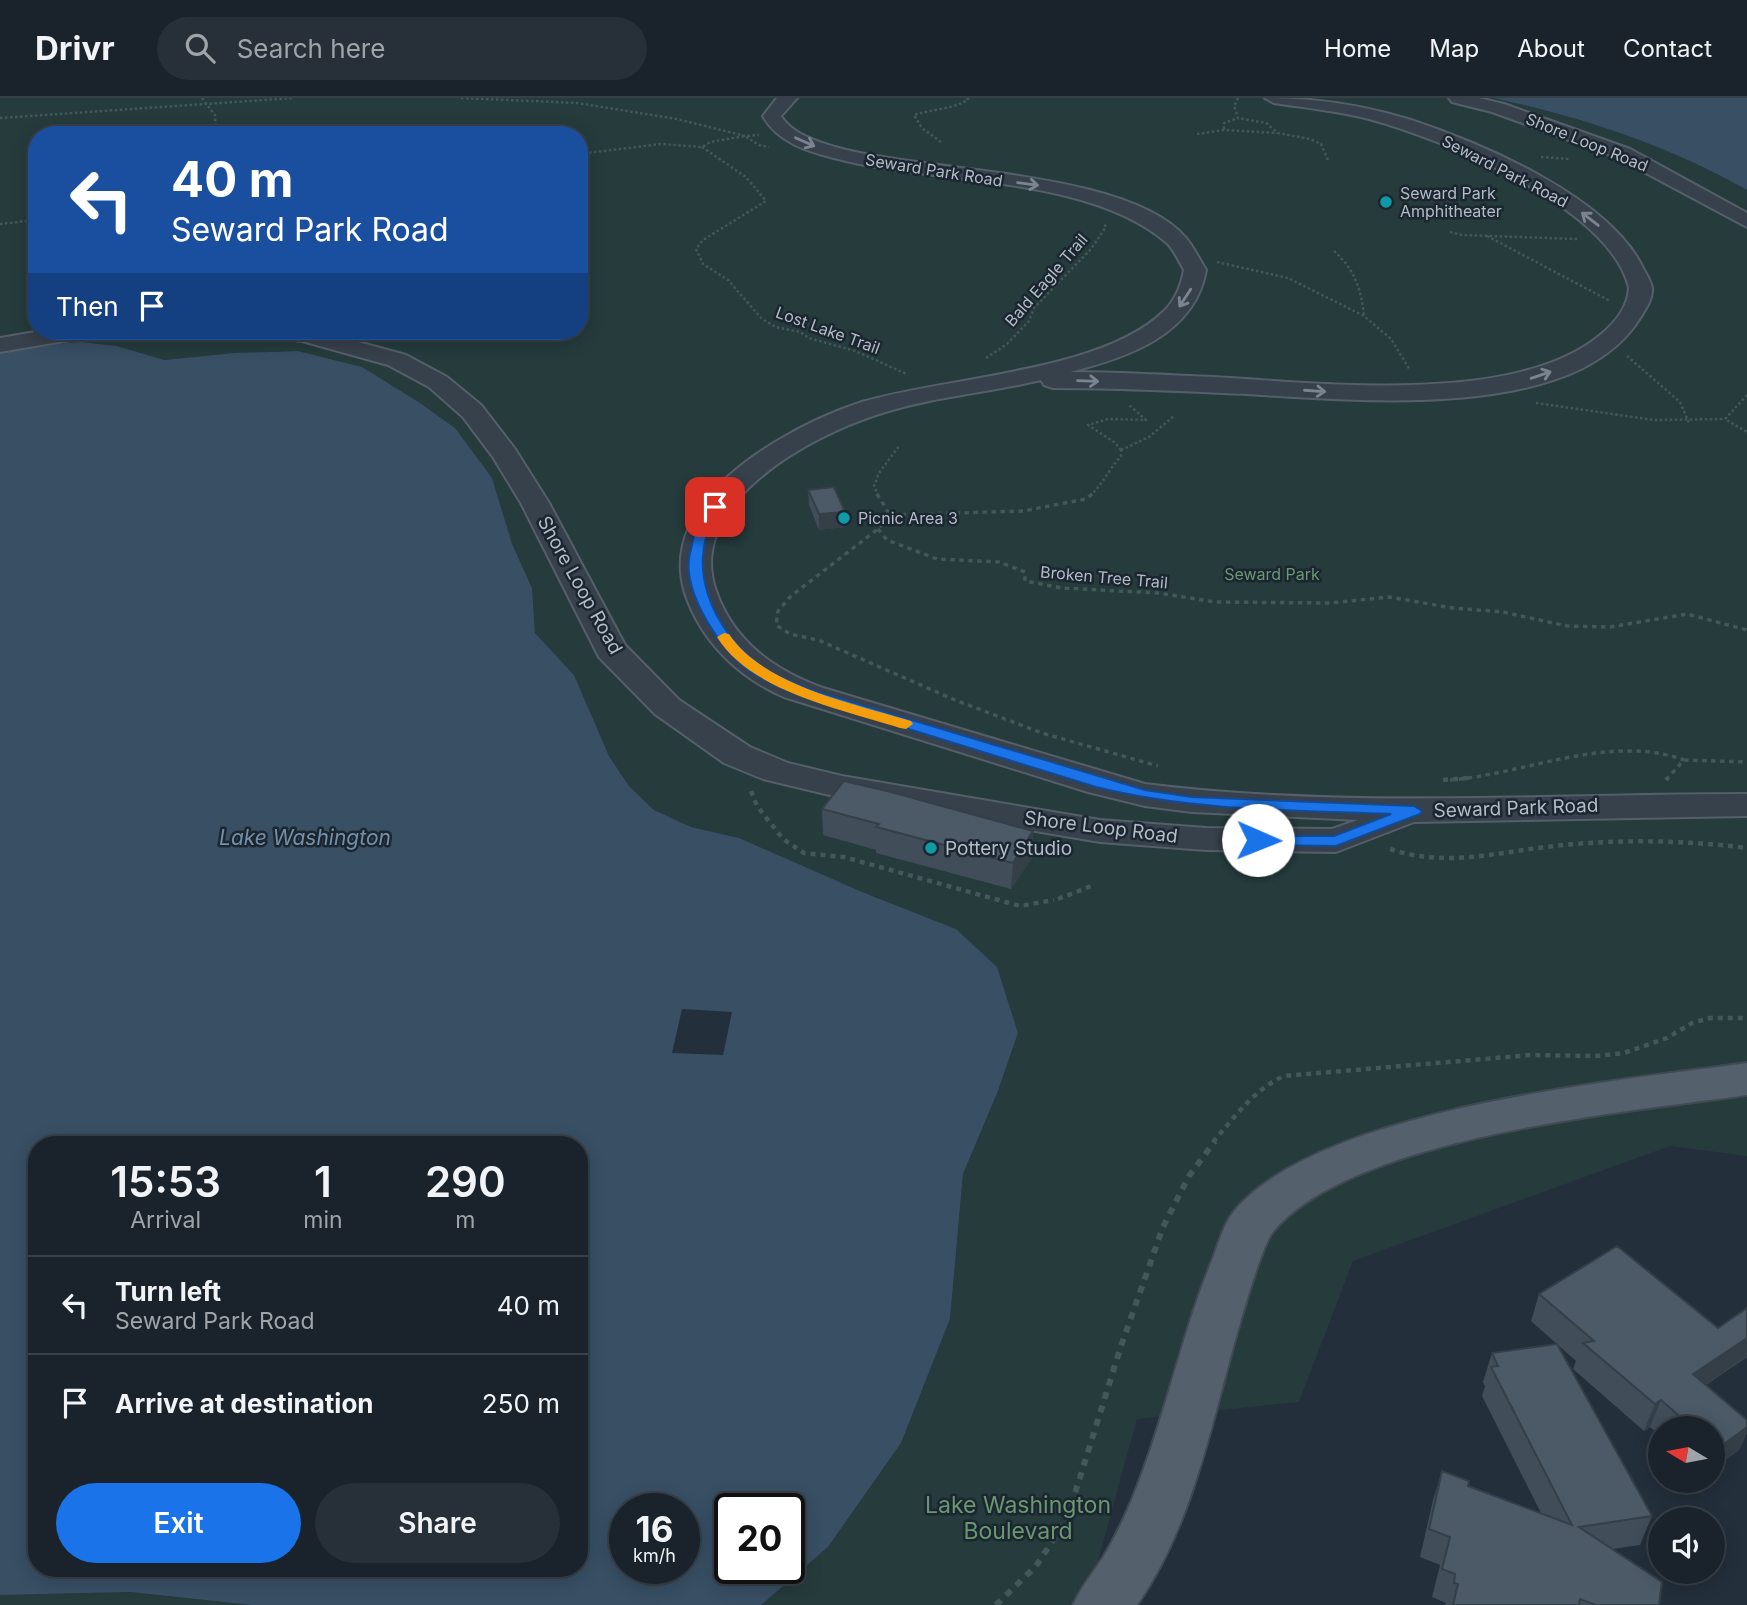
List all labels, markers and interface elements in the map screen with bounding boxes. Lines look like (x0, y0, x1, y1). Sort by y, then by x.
search box (157, 17, 647, 80)
text: Drivr (35, 28, 115, 68)
icon: search (181, 29, 219, 67)
text: Search here (237, 33, 385, 64)
text: Home (1324, 34, 1391, 63)
text: Map (1429, 34, 1479, 63)
text: About (1517, 34, 1585, 63)
text: Contact (1623, 34, 1712, 63)
street label: Shore Loop Road (1523, 108, 1651, 176)
street label: Seward Park Road (1439, 131, 1571, 211)
one-way arrow (794, 136, 816, 149)
street label: Seward Park Road (864, 149, 1004, 191)
text: 40 m (171, 150, 294, 209)
icon: left (56, 154, 147, 245)
one-way arrow (1016, 178, 1039, 191)
place label: Seward Park Amphitheater (1400, 183, 1502, 221)
marker: Seward Park Amphitheater (1378, 194, 1394, 210)
text: Seward Park Road (171, 210, 449, 249)
one-way arrow (1582, 212, 1600, 227)
street label: Bald Eagle Trail (1000, 230, 1092, 330)
icon: arrive (133, 287, 171, 325)
one-way arrow (1177, 288, 1191, 308)
text: Then (56, 291, 119, 322)
street label: Lost Lake Trail (773, 302, 883, 358)
one-way arrow (1529, 368, 1551, 380)
one-way arrow (1076, 374, 1099, 387)
one-way arrow (1303, 385, 1326, 398)
pin (685, 477, 745, 537)
icon: arrive (696, 488, 734, 526)
place label: Picnic Area 3 (858, 508, 958, 528)
marker: Picnic Area 3 (836, 510, 852, 526)
street label: Shore Loop Road (533, 512, 627, 658)
street label: Broken Tree Trail (1039, 561, 1169, 593)
park label: Seward Park (1224, 564, 1320, 584)
street label: Seward Park Road (1433, 794, 1599, 822)
position arrow (1221, 803, 1295, 877)
street label: Shore Loop Road (1023, 806, 1179, 848)
water label: Lake Washington (219, 825, 391, 850)
place label: Pottery Studio (945, 837, 1072, 860)
marker: Pottery Studio (923, 840, 939, 856)
text: 15:53 (110, 1156, 221, 1207)
text: 1 (314, 1156, 332, 1207)
text: 290 (425, 1156, 506, 1207)
text: Arrival (130, 1206, 201, 1234)
text: min (303, 1206, 343, 1234)
text: m (455, 1206, 475, 1234)
text: Turn left (115, 1276, 221, 1307)
icon: left (56, 1286, 94, 1324)
text: 40 m (497, 1290, 560, 1321)
text: Seward Park Road (115, 1307, 315, 1335)
icon: arrive (56, 1384, 94, 1422)
text: Arrive at destination (115, 1388, 374, 1419)
text: 250 m (482, 1388, 560, 1419)
north arrow (1648, 1416, 1726, 1493)
map controls (1648, 1416, 1725, 1584)
button: Exit (56, 1483, 301, 1563)
button: Share (315, 1483, 560, 1563)
park label: Lake Washington Boulevard (925, 1491, 1111, 1545)
speed limit sign: 20 (714, 1493, 805, 1584)
button: sound (1648, 1507, 1725, 1584)
text: 16 (636, 1508, 673, 1550)
text: km/h (633, 1545, 676, 1566)

